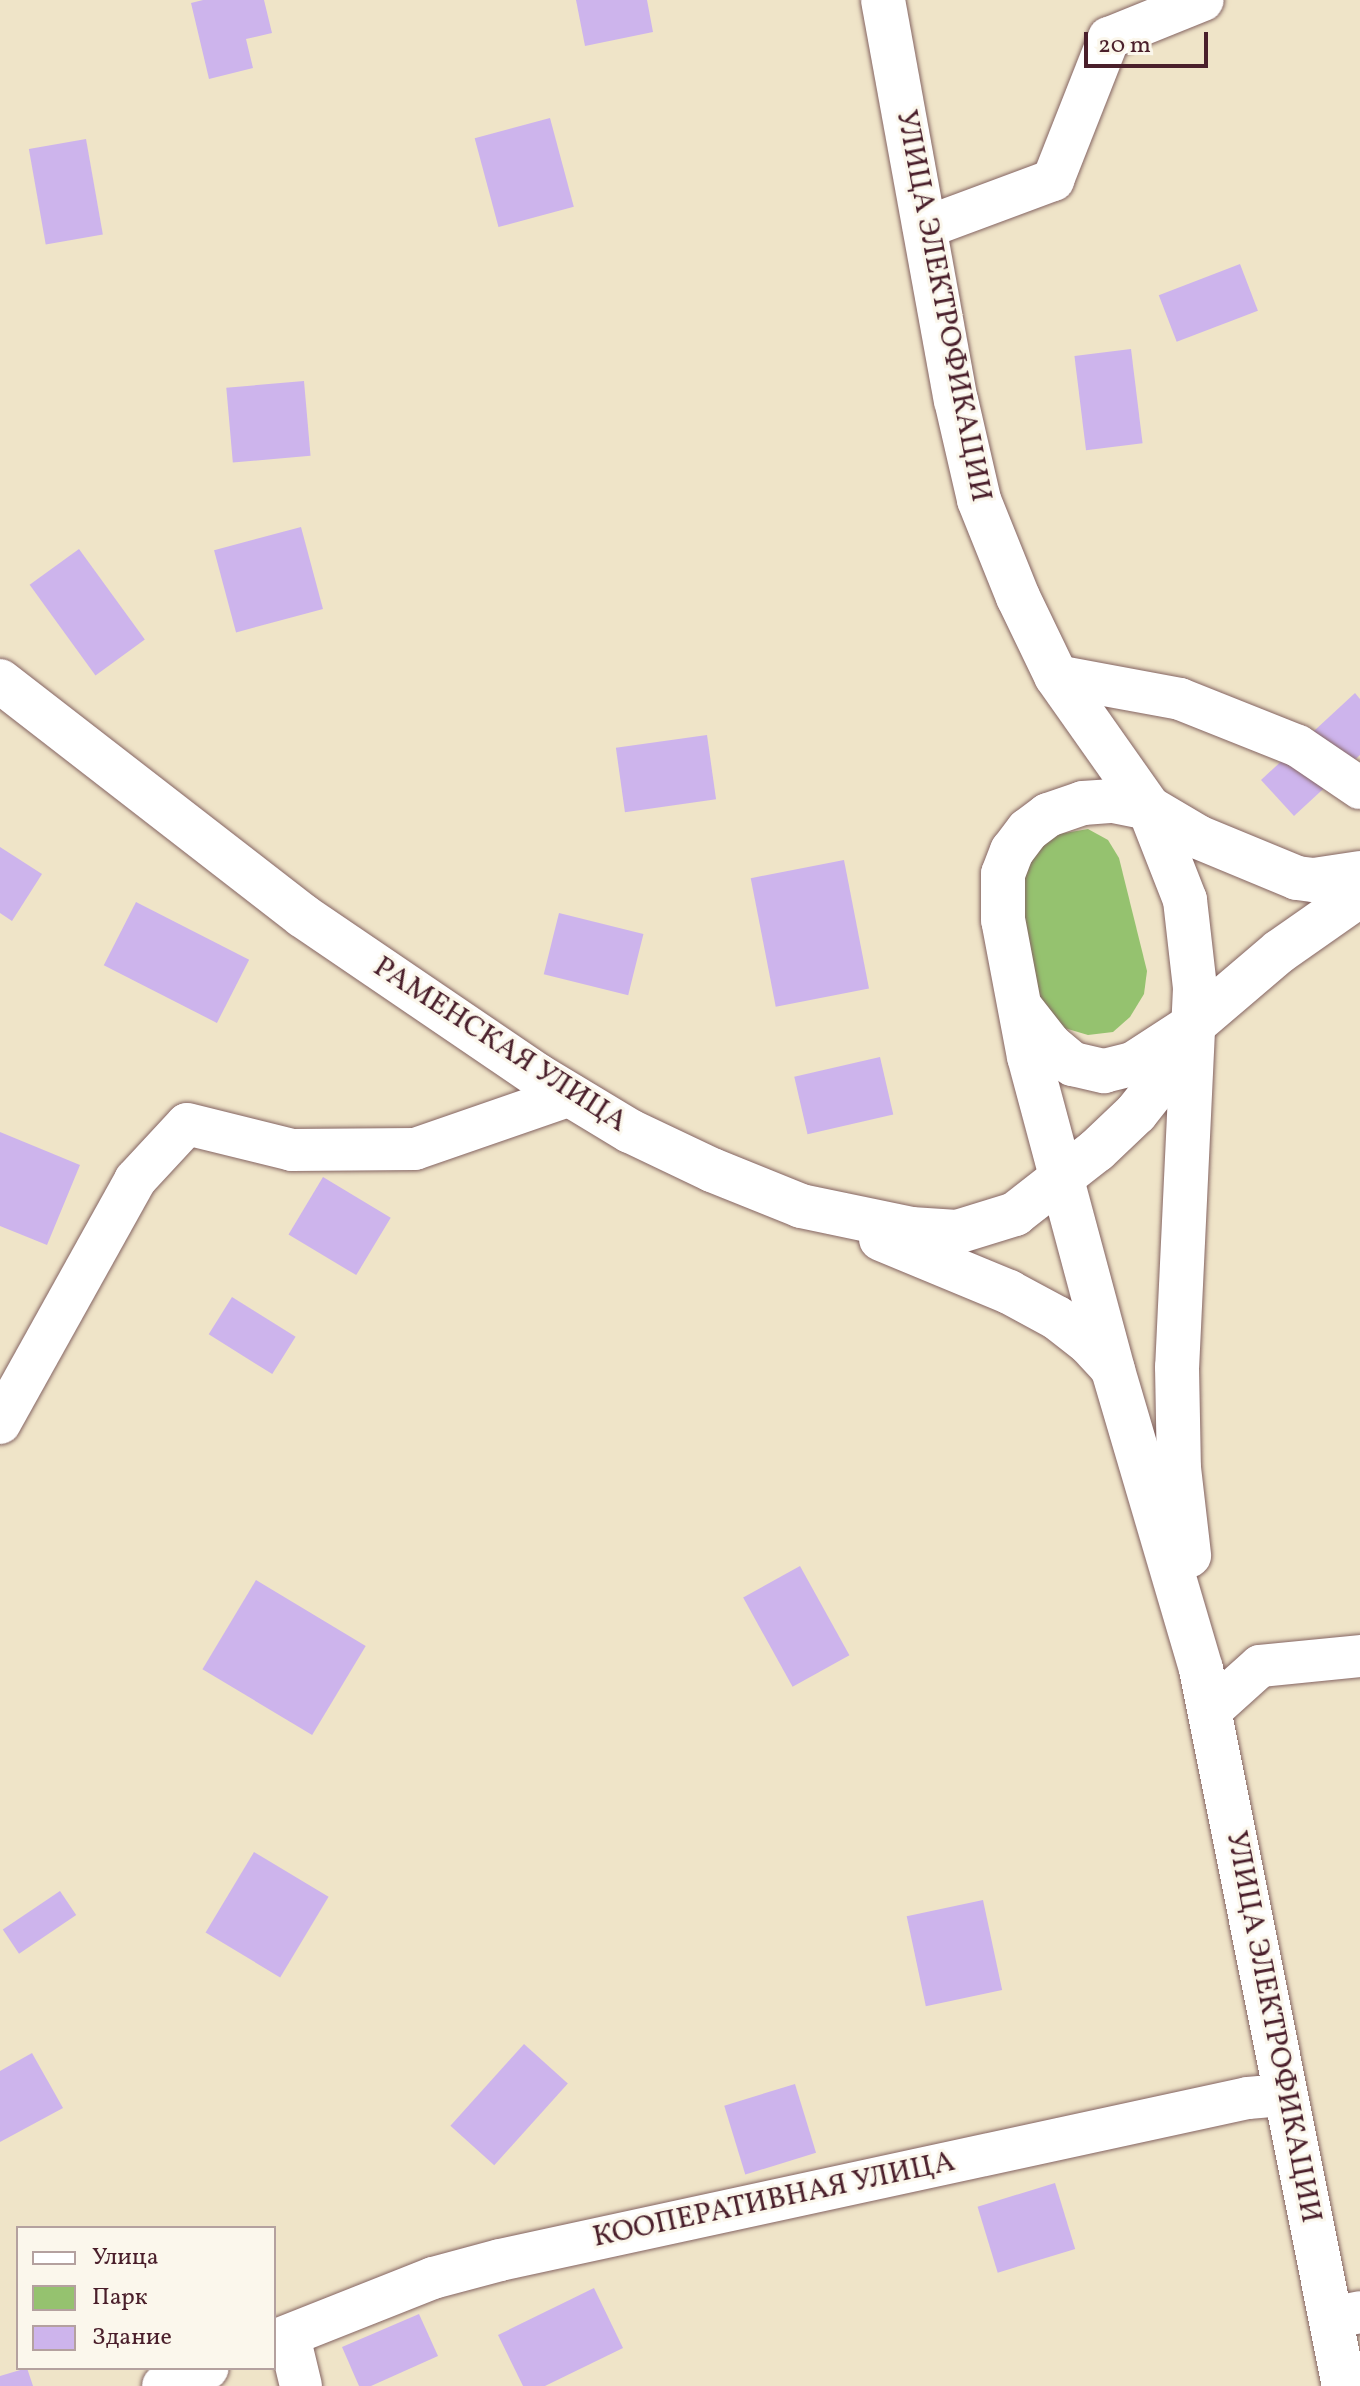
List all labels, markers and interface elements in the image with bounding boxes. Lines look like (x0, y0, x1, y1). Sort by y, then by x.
scale bar (1088, 16, 1212, 66)
text: 20 m (1098, 29, 1151, 63)
street label: УЛИЦА ЭЛЕКТРОФИКАЦИИ (887, 107, 999, 505)
street label: РАМЕНСКАЯ УЛИЦА (366, 949, 634, 1141)
street label: УЛИЦА ЭЛЕКТРОФИКАЦИИ (1217, 1828, 1329, 2226)
street label: КООПЕРАТИВНАЯ УЛИЦА (590, 2144, 958, 2256)
legend (16, 2226, 276, 2370)
text: Улица (92, 2241, 159, 2275)
text: Парк (92, 2281, 148, 2315)
text: Здание (92, 2321, 172, 2355)

